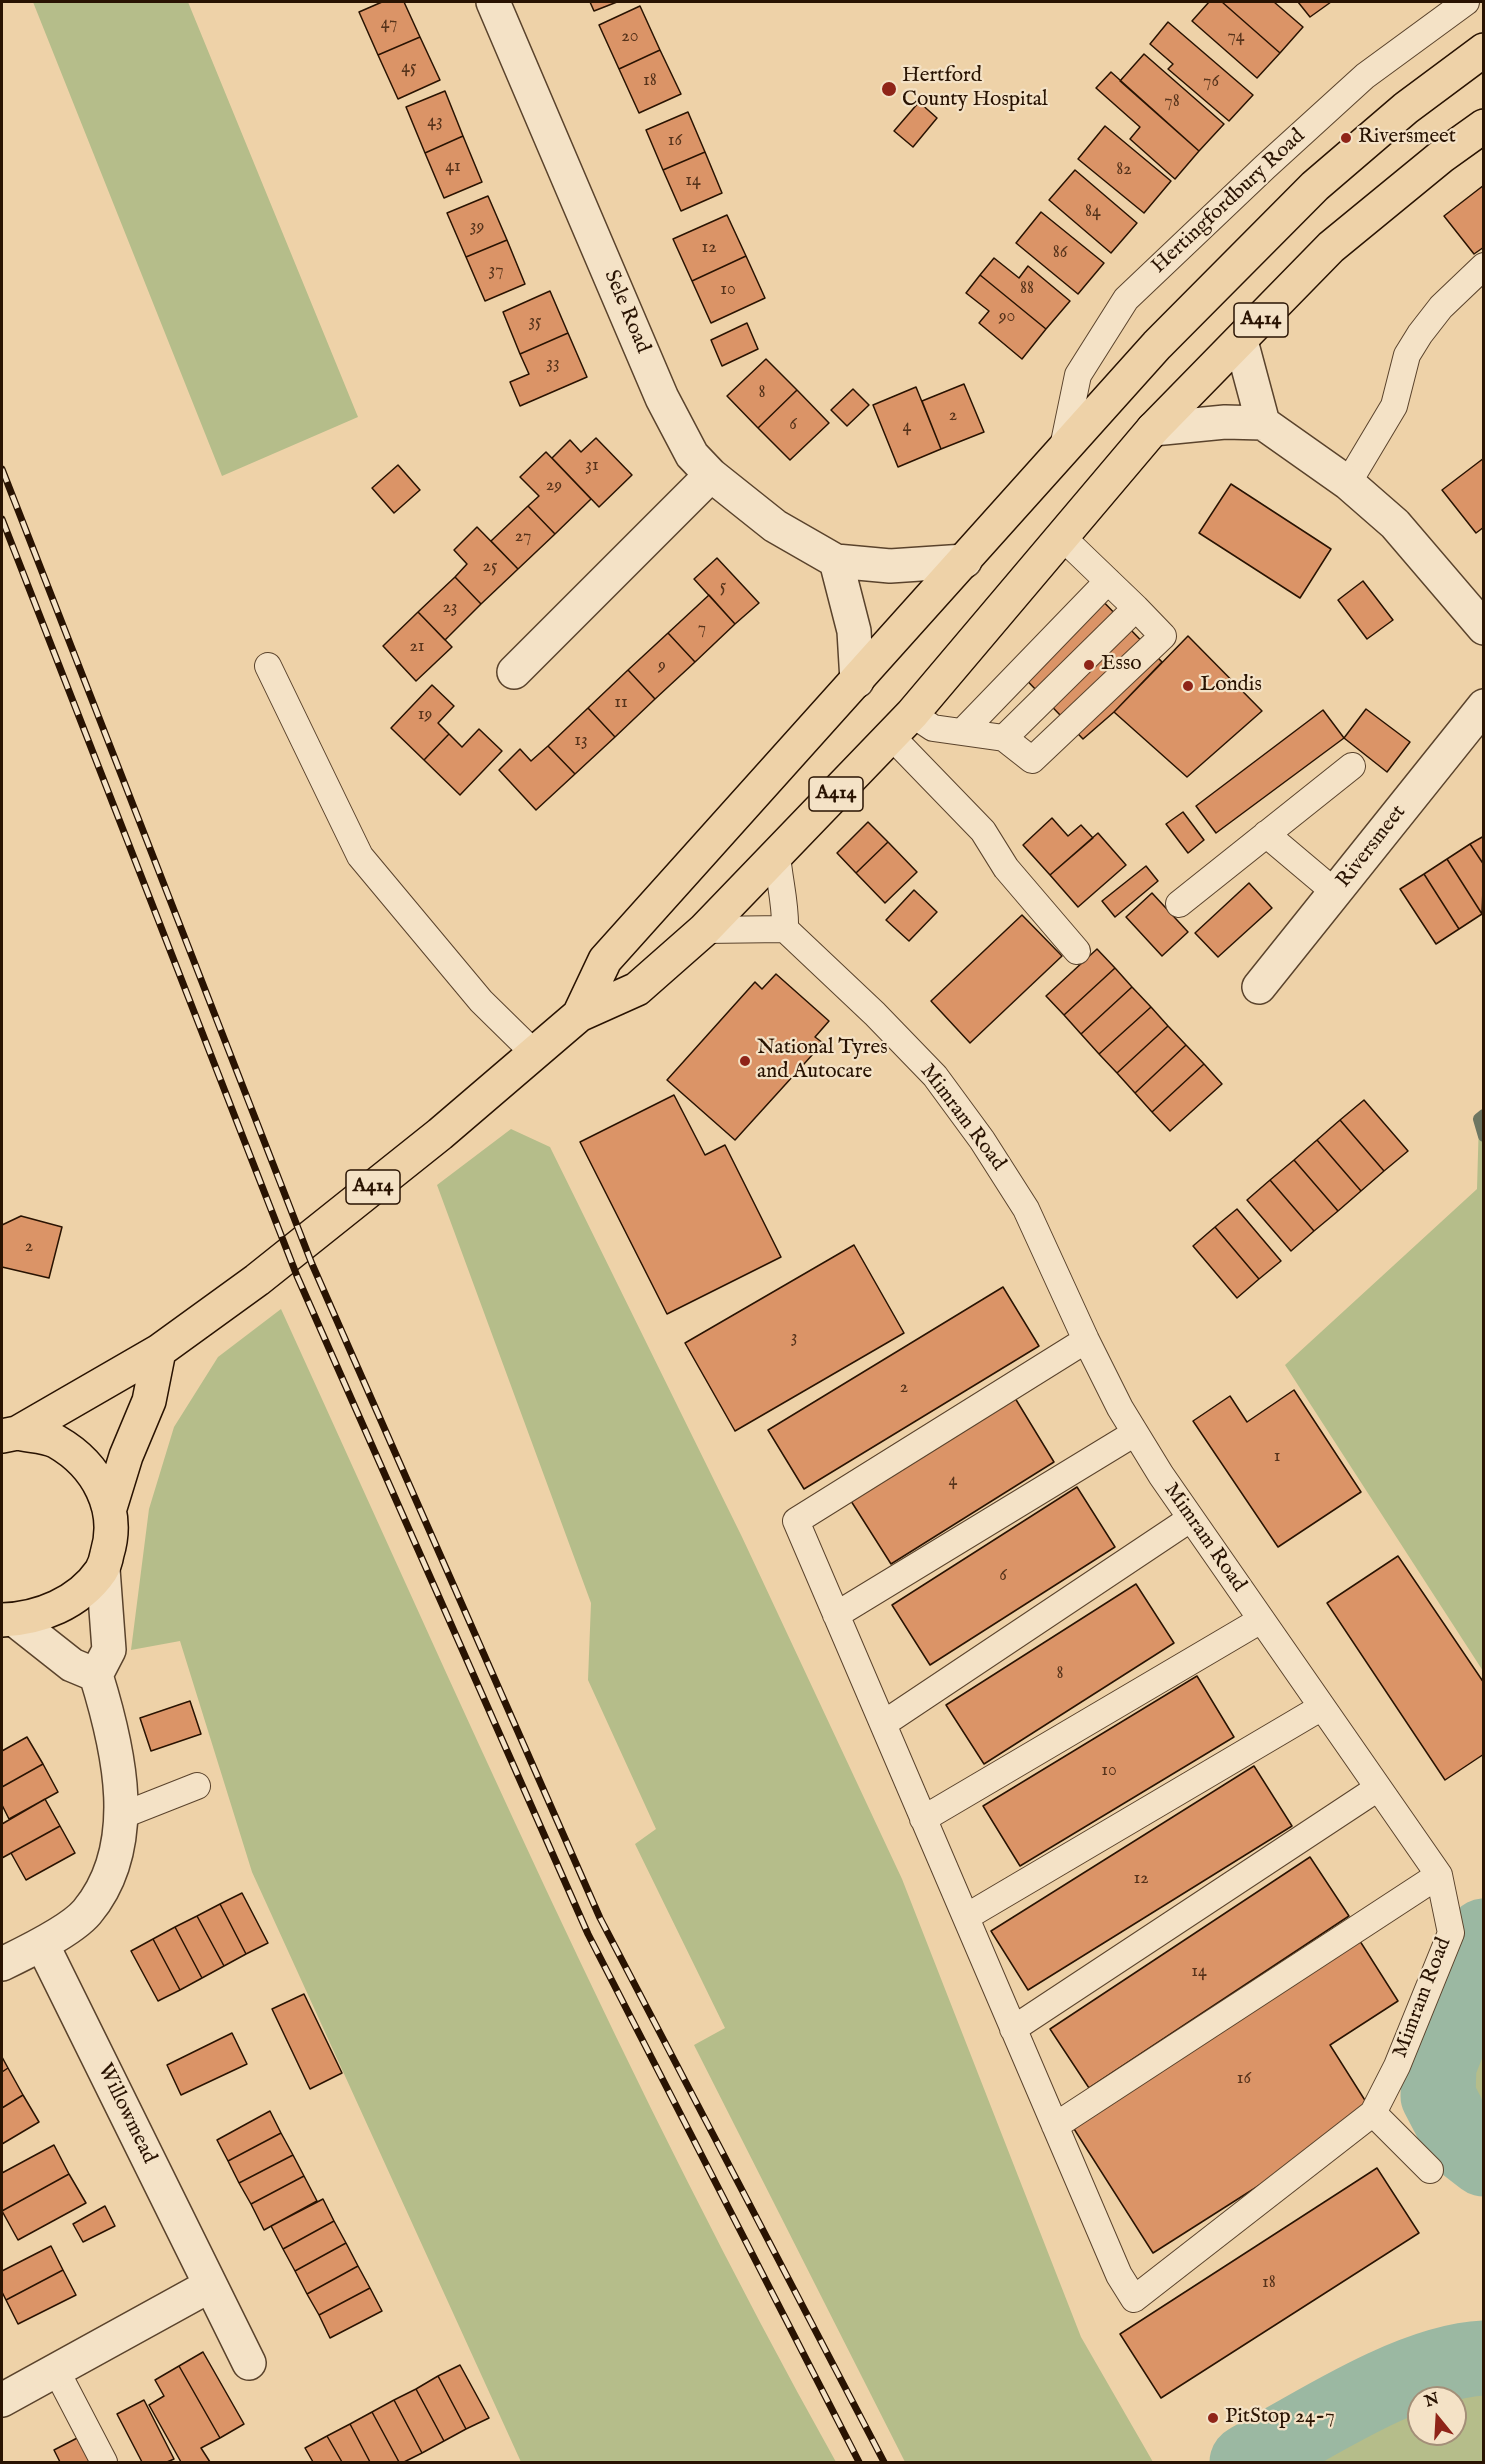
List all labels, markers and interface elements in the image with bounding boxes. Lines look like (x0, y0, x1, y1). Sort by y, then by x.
house number: 47 (381, 13, 397, 35)
house number: 20 (621, 26, 639, 48)
house number: 74 (1227, 26, 1245, 48)
house number: 45 (401, 57, 417, 79)
place label: Hertford County Hospital (902, 64, 1048, 114)
house number: 18 (643, 70, 657, 92)
house number: 76 (1203, 71, 1219, 93)
marker: Hertford County Hospital (880, 80, 898, 98)
house number: 78 (1164, 91, 1180, 113)
house number: 43 (427, 111, 443, 133)
street label: Hertingfordbury Road (1147, 124, 1311, 280)
place label: Riversmeet (1358, 125, 1456, 151)
house number: 16 (668, 130, 682, 152)
marker: Riversmeet (1339, 131, 1353, 145)
house number: 41 (445, 156, 461, 178)
house number: 82 (1116, 159, 1132, 181)
house number: 14 (685, 170, 701, 192)
house number: 84 (1085, 201, 1101, 223)
house number: 39 (470, 216, 484, 238)
house number: 12 (701, 237, 717, 259)
house number: 86 (1053, 242, 1067, 264)
house number: 37 (488, 260, 504, 282)
street label: Sele Road (597, 267, 655, 357)
house number: 88 (1020, 278, 1034, 300)
house number: 10 (720, 279, 736, 301)
road number: A414 (1234, 303, 1288, 337)
house number: 90 (999, 306, 1015, 328)
house number: 35 (528, 311, 542, 333)
house number: 33 (546, 353, 560, 375)
house number: 8 (758, 382, 766, 404)
house number: 2 (949, 405, 957, 427)
house number: 6 (789, 414, 797, 436)
house number: 4 (903, 416, 911, 438)
house number: 31 (585, 455, 599, 477)
house number: 29 (546, 475, 562, 497)
house number: 27 (515, 526, 531, 548)
house number: 25 (483, 556, 497, 578)
house number: 5 (720, 576, 726, 598)
house number: 23 (442, 597, 458, 619)
house number: 7 (698, 618, 706, 640)
house number: 21 (409, 636, 425, 658)
place label: Esso (1101, 652, 1142, 678)
house number: 9 (658, 655, 666, 677)
marker: Esso (1082, 658, 1096, 672)
place label: Londis (1200, 673, 1262, 699)
marker: Londis (1181, 679, 1195, 693)
house number: 11 (614, 692, 628, 714)
house number: 19 (418, 704, 432, 726)
house number: 13 (574, 730, 588, 752)
road number: A414 (809, 777, 863, 811)
street label: Riversmeet (1332, 801, 1412, 893)
place label: National Tyres and Autocare (757, 1036, 888, 1086)
marker: National Tyres and Autocare (738, 1054, 752, 1068)
street label: Mimram Road (914, 1060, 1010, 1176)
road number: A414 (346, 1170, 400, 1204)
house number: 2 (25, 1236, 33, 1258)
house number: 3 (791, 1327, 797, 1349)
house number: 2 (900, 1377, 908, 1399)
house number: 1 (1274, 1446, 1280, 1468)
house number: 4 (949, 1470, 957, 1492)
street label: Mimram Road (1157, 1479, 1251, 1597)
house number: 6 (999, 1565, 1007, 1587)
house number: 8 (1056, 1663, 1064, 1685)
house number: 10 (1101, 1760, 1117, 1782)
house number: 12 (1133, 1868, 1149, 1890)
street label: Mimram Road (1389, 1934, 1457, 2062)
house number: 14 (1191, 1961, 1207, 1983)
street label: Willowmead (91, 2060, 161, 2168)
house number: 16 (1237, 2068, 1251, 2090)
house number: 18 (1262, 2272, 1276, 2294)
north arrow (1407, 2386, 1467, 2446)
text: N (1422, 2389, 1442, 2412)
place label: PitStop 24-7 (1225, 2405, 1335, 2431)
marker: PitStop 24-7 (1206, 2411, 1220, 2425)

